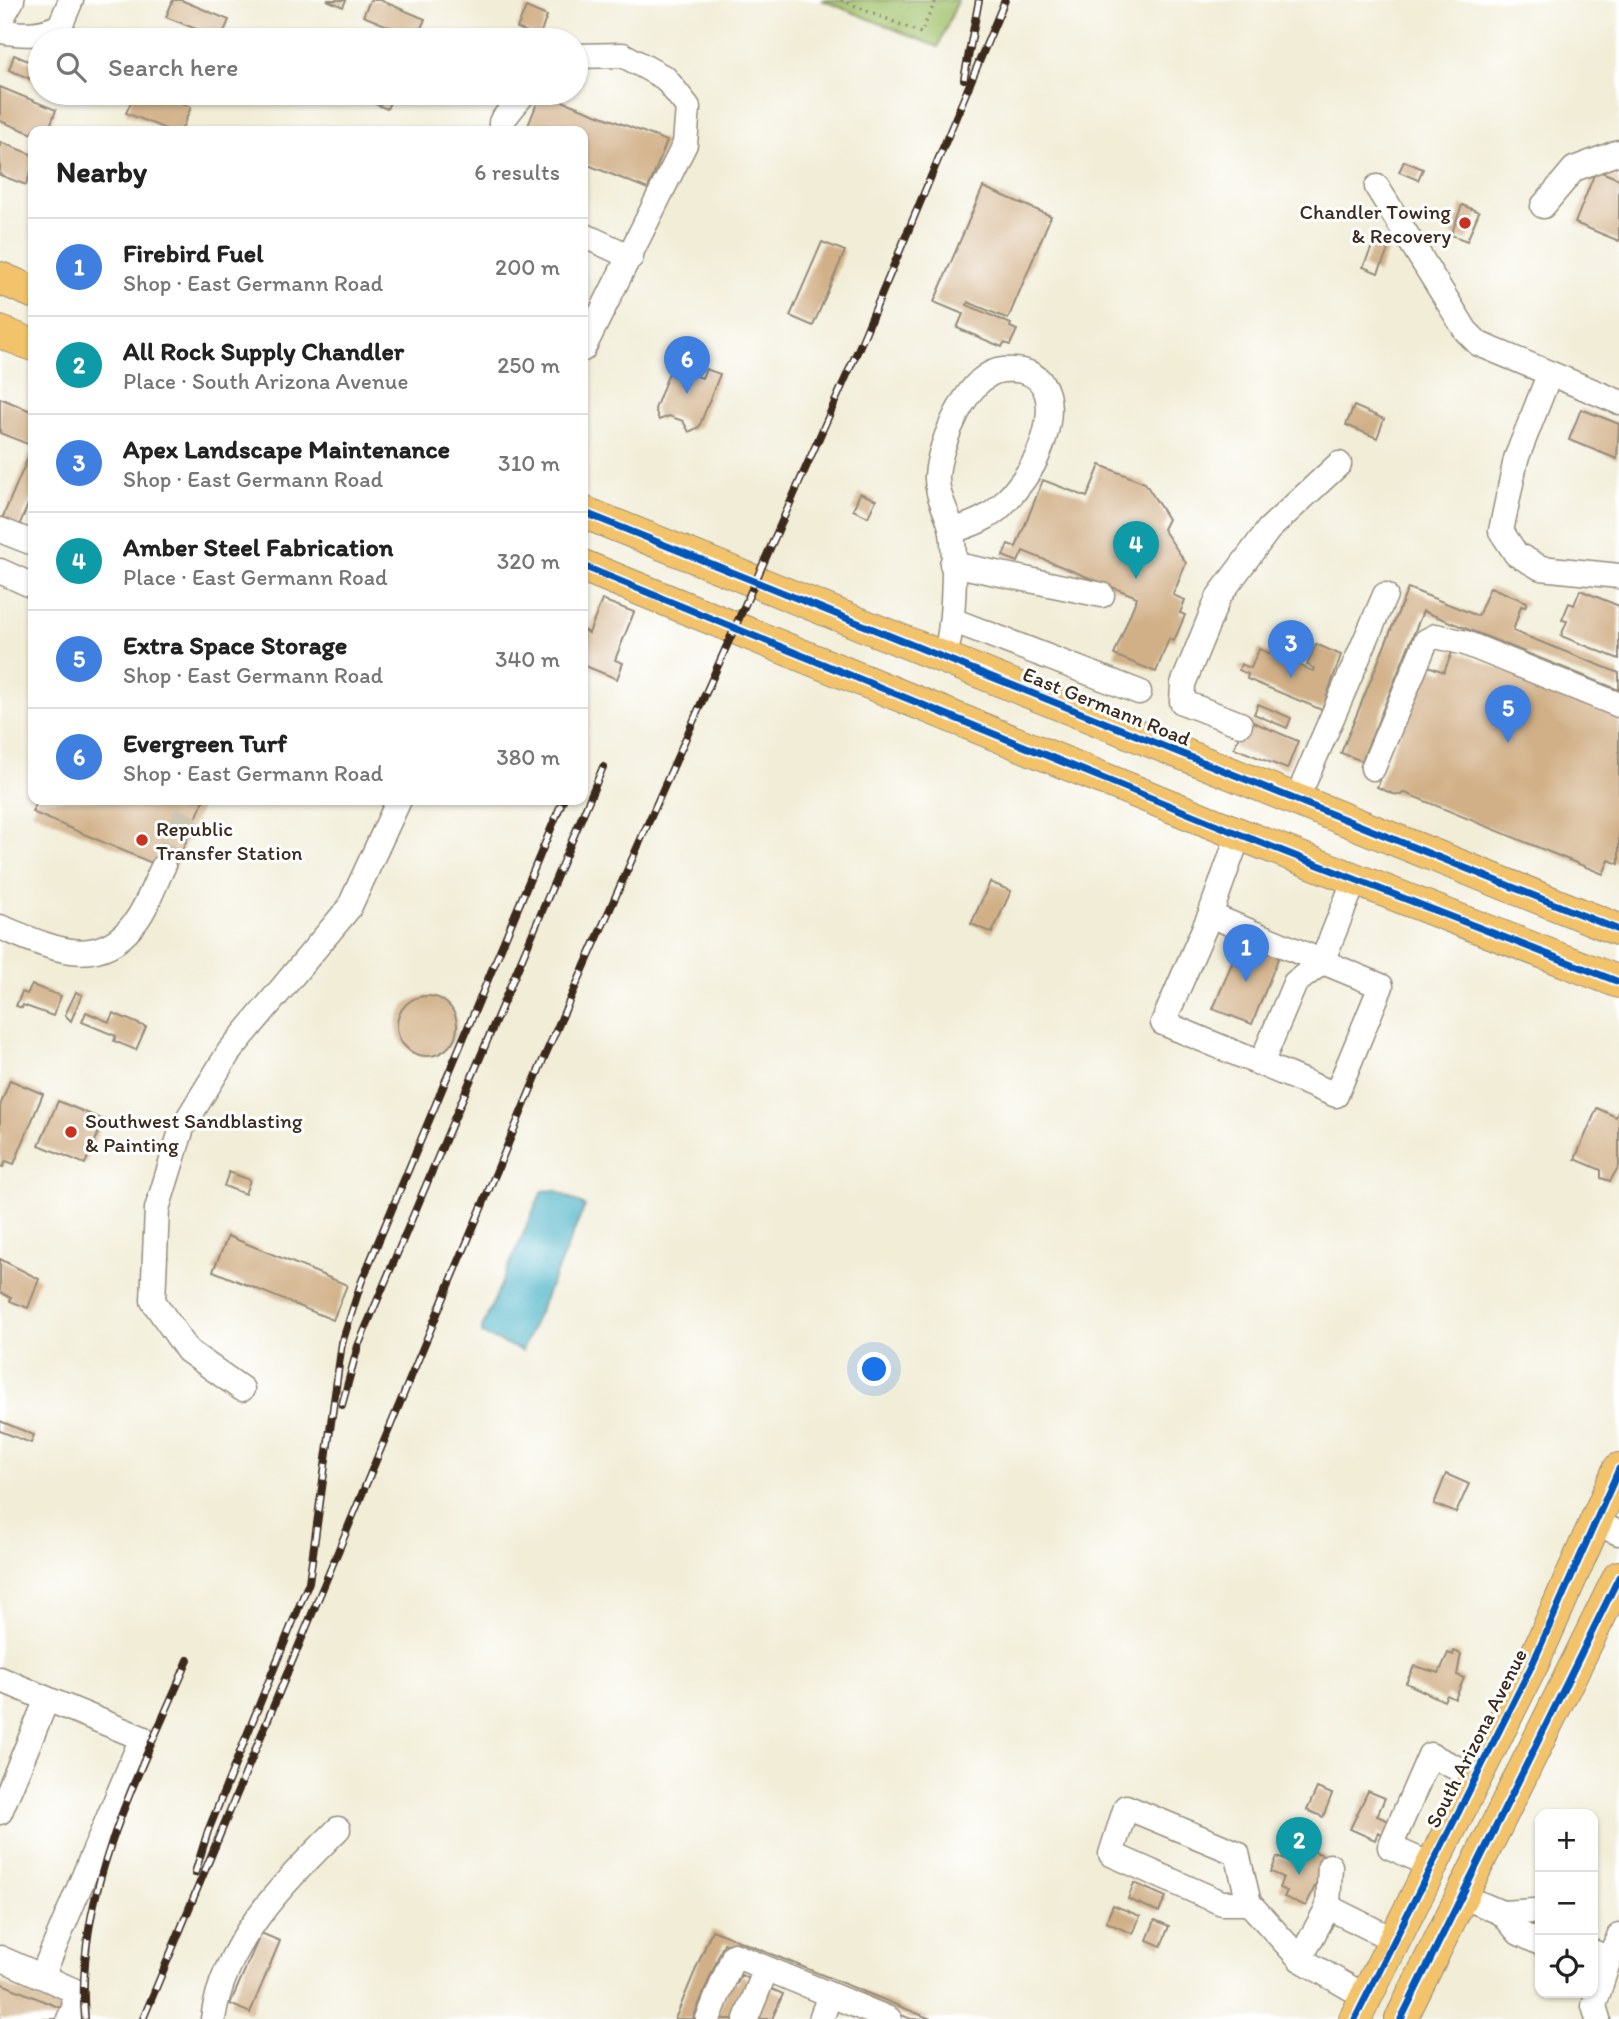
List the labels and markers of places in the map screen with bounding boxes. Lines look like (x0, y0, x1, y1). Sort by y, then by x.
place label: Chandler Towing & Recovery (1299, 199, 1451, 248)
marker: Chandler Towing & Recovery (1457, 215, 1473, 231)
pin: 6 (664, 336, 710, 394)
pin: 4 (1113, 521, 1159, 579)
pin: 3 (1268, 620, 1314, 678)
pin: 5 (1485, 685, 1531, 743)
place label: Republic Transfer Station (156, 816, 303, 865)
marker: Republic Transfer Station (134, 832, 150, 848)
pin: 1 (1223, 924, 1269, 982)
place label: Southwest Sandblasting & Painting (85, 1108, 303, 1157)
marker: Southwest Sandblasting & Painting (63, 1124, 79, 1140)
pin: 2 (1276, 1817, 1322, 1875)

